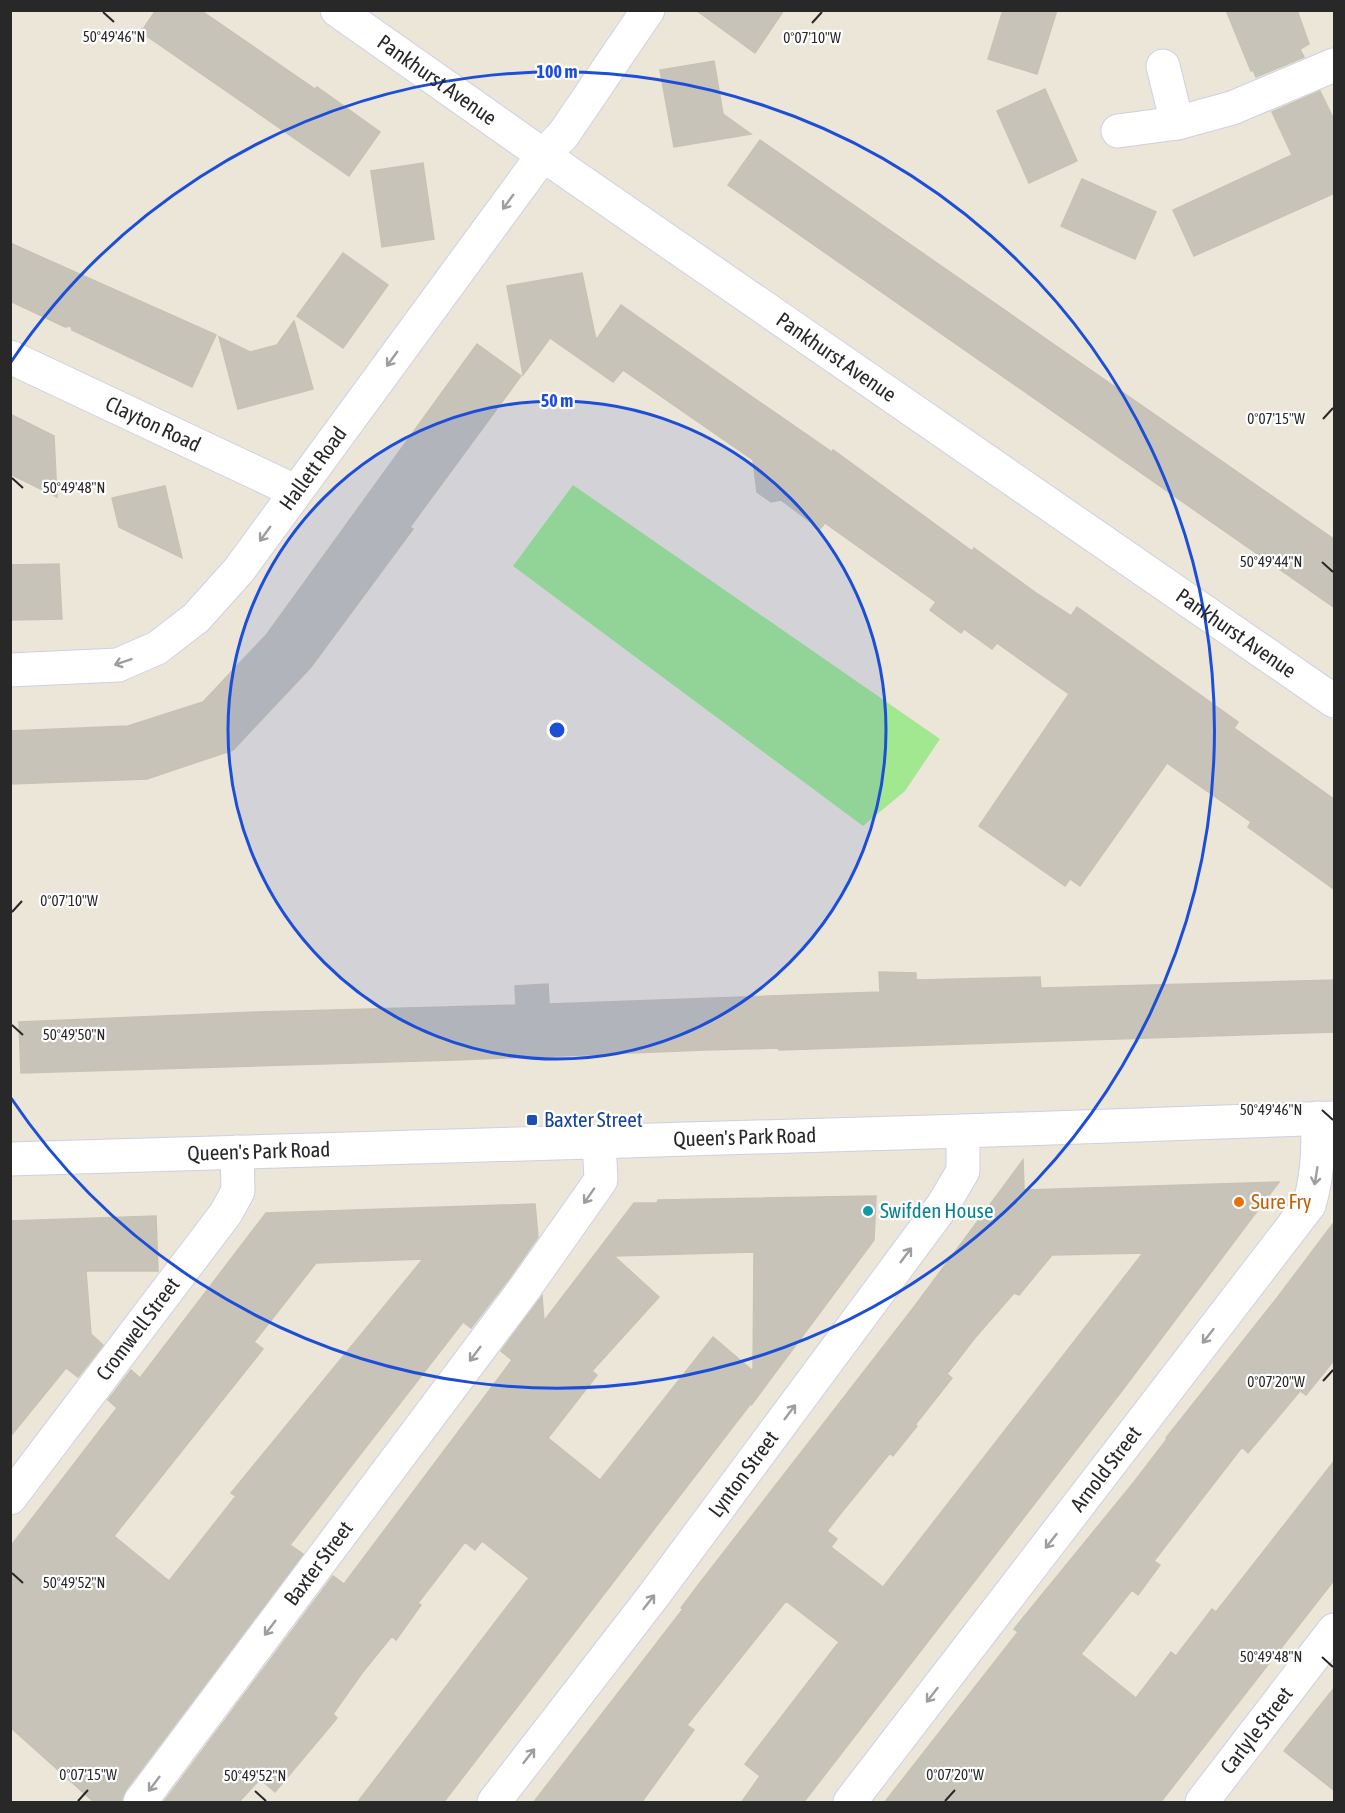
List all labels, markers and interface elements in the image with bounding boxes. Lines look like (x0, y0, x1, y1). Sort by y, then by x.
text: 50°49'46"N (83, 28, 145, 45)
street label: Pankhurst Avenue (373, 29, 502, 130)
text: 0°07'10"W (783, 29, 841, 46)
text: 100 m (537, 61, 577, 82)
one-way arrow (502, 194, 514, 210)
street label: Pankhurst Avenue (772, 307, 901, 406)
one-way arrow (386, 351, 399, 367)
text: 50 m (541, 390, 573, 411)
street label: Clayton Road (102, 391, 205, 456)
text: 0°07'15"W (1247, 410, 1305, 427)
street label: Hallett Road (274, 422, 351, 514)
text: 50°49'48"N (43, 479, 105, 496)
one-way arrow (259, 525, 271, 541)
text: 50°49'44"N (1240, 553, 1302, 570)
street label: Pankhurst Avenue (1172, 583, 1301, 682)
one-way arrow (114, 657, 133, 668)
centre of rings (547, 720, 567, 740)
text: 0°07'10"W (40, 892, 98, 909)
text: 50°49'50"N (43, 1026, 105, 1043)
text: 50°49'46"N (1240, 1101, 1302, 1118)
place label: Baxter Street (544, 1107, 643, 1131)
marker: Baxter Street (525, 1113, 539, 1127)
street label: Queen's Park Road (673, 1122, 816, 1151)
street label: Queen's Park Road (187, 1137, 331, 1165)
one-way arrow (1310, 1166, 1321, 1186)
one-way arrow (583, 1188, 595, 1204)
place label: Sure Fry (1251, 1189, 1312, 1213)
marker: Sure Fry (1232, 1195, 1246, 1209)
place label: Swifden House (880, 1198, 993, 1222)
marker: Swifden House (861, 1204, 875, 1218)
one-way arrow (900, 1247, 912, 1263)
street label: Cromwell Street (91, 1272, 184, 1385)
one-way arrow (1202, 1328, 1215, 1344)
one-way arrow (469, 1346, 482, 1362)
text: 0°07'20"W (1247, 1373, 1305, 1390)
one-way arrow (784, 1404, 796, 1420)
street label: Arnold Street (1065, 1421, 1145, 1516)
street label: Lynton Street (703, 1426, 783, 1521)
street label: Baxter Street (279, 1516, 357, 1610)
one-way arrow (1045, 1533, 1058, 1549)
text: 50°49'52"N (43, 1574, 105, 1591)
one-way arrow (642, 1594, 655, 1610)
one-way arrow (264, 1620, 277, 1636)
text: 50°49'48"N (1240, 1648, 1302, 1665)
street label: Carlyle Street (1215, 1682, 1297, 1778)
one-way arrow (926, 1687, 939, 1703)
one-way arrow (523, 1748, 536, 1764)
text: 0°07'15"W (59, 1766, 117, 1783)
text: 0°07'20"W (926, 1766, 984, 1783)
text: 50°49'52"N (224, 1767, 286, 1784)
one-way arrow (147, 1776, 160, 1792)

